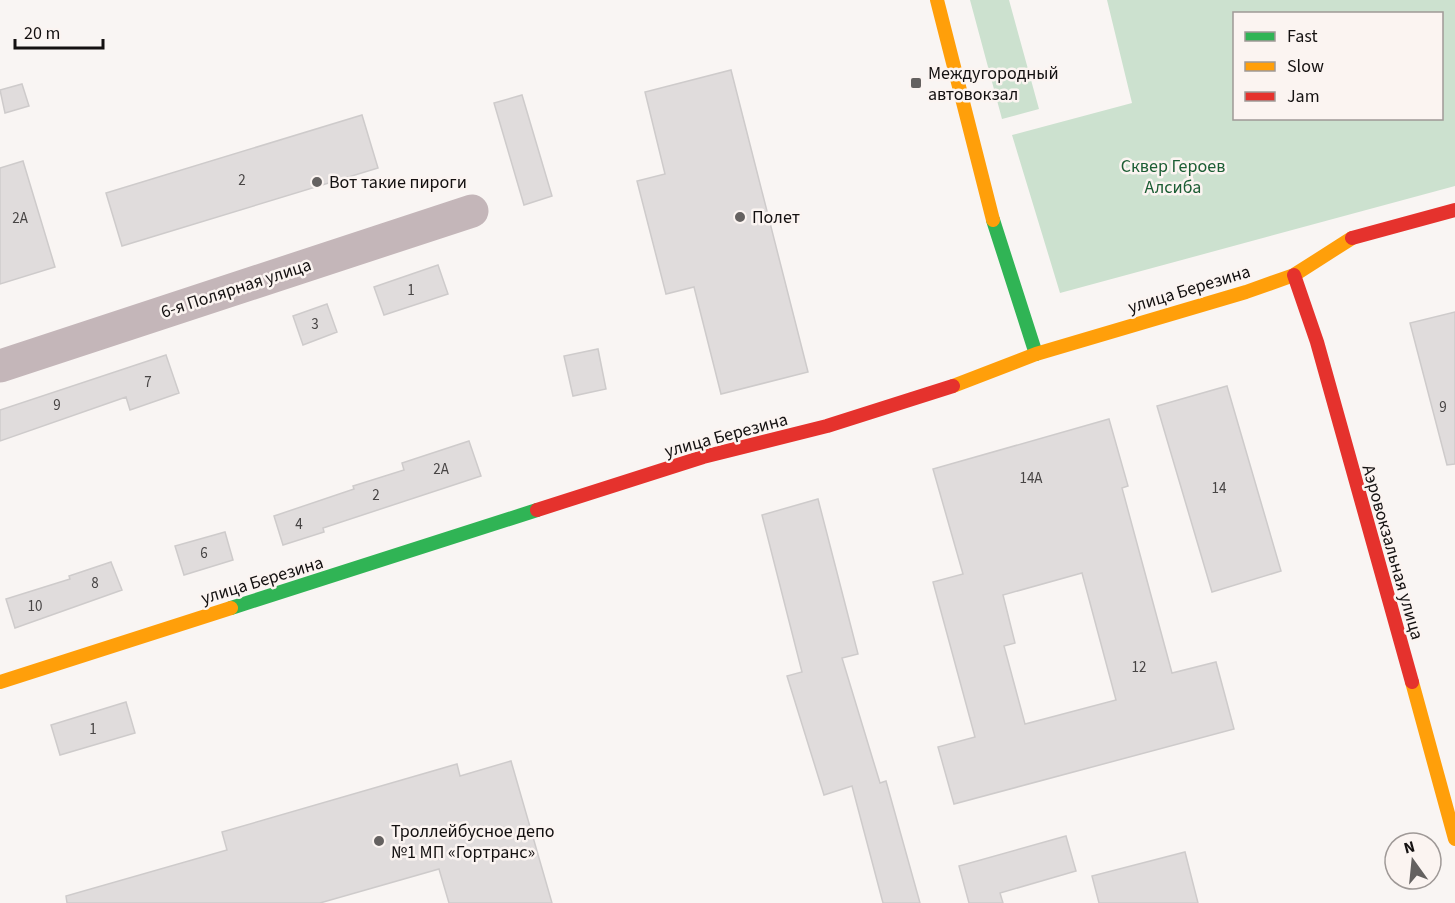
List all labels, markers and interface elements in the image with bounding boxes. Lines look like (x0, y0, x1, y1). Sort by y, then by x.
scale bar (15, 12, 104, 50)
legend (1233, 12, 1443, 120)
text: 20 m (24, 21, 60, 46)
text: Fast (1287, 24, 1318, 49)
text: Slow (1287, 54, 1324, 79)
place label: Междугородный автовокзал (928, 61, 1059, 107)
marker: Междугородный автовокзал (909, 76, 923, 90)
text: Jam (1287, 84, 1320, 109)
park label: Сквер Героев Алсиба (1121, 154, 1225, 200)
house number: 2 (238, 170, 246, 191)
place label: Вот такие пироги (329, 170, 467, 195)
marker: Вот такие пироги (310, 175, 324, 189)
place label: Полет (752, 205, 800, 230)
house number: 2А (12, 208, 29, 229)
marker: Полет (733, 210, 747, 224)
street label: 6-я Полярная улица (158, 252, 315, 325)
street label: улица Березина (1125, 259, 1253, 320)
house number: 1 (407, 280, 415, 301)
house number: 3 (311, 314, 319, 335)
house number: 7 (144, 372, 152, 393)
house number: 9 (53, 395, 61, 416)
house number: 9 (1439, 397, 1447, 418)
street label: улица Березина (662, 407, 791, 464)
house number: 2А (433, 459, 450, 480)
street label: Аэровокзальная улица (1356, 462, 1429, 643)
house number: 14А (1019, 468, 1043, 489)
house number: 14 (1212, 478, 1227, 499)
house number: 2 (372, 485, 380, 506)
house number: 4 (295, 514, 303, 535)
house number: 6 (200, 543, 208, 564)
street label: улица Березина (198, 550, 326, 611)
house number: 8 (91, 573, 99, 594)
house number: 10 (28, 596, 42, 617)
house number: 12 (1132, 657, 1146, 678)
house number: 1 (89, 719, 97, 740)
place label: Троллейбусное депо №1 МП «Гортранс» (391, 819, 555, 865)
north arrow (1383, 831, 1443, 891)
marker: Троллейбусное депо №1 МП «Гортранс» (372, 834, 386, 848)
text: N (1401, 835, 1417, 859)

